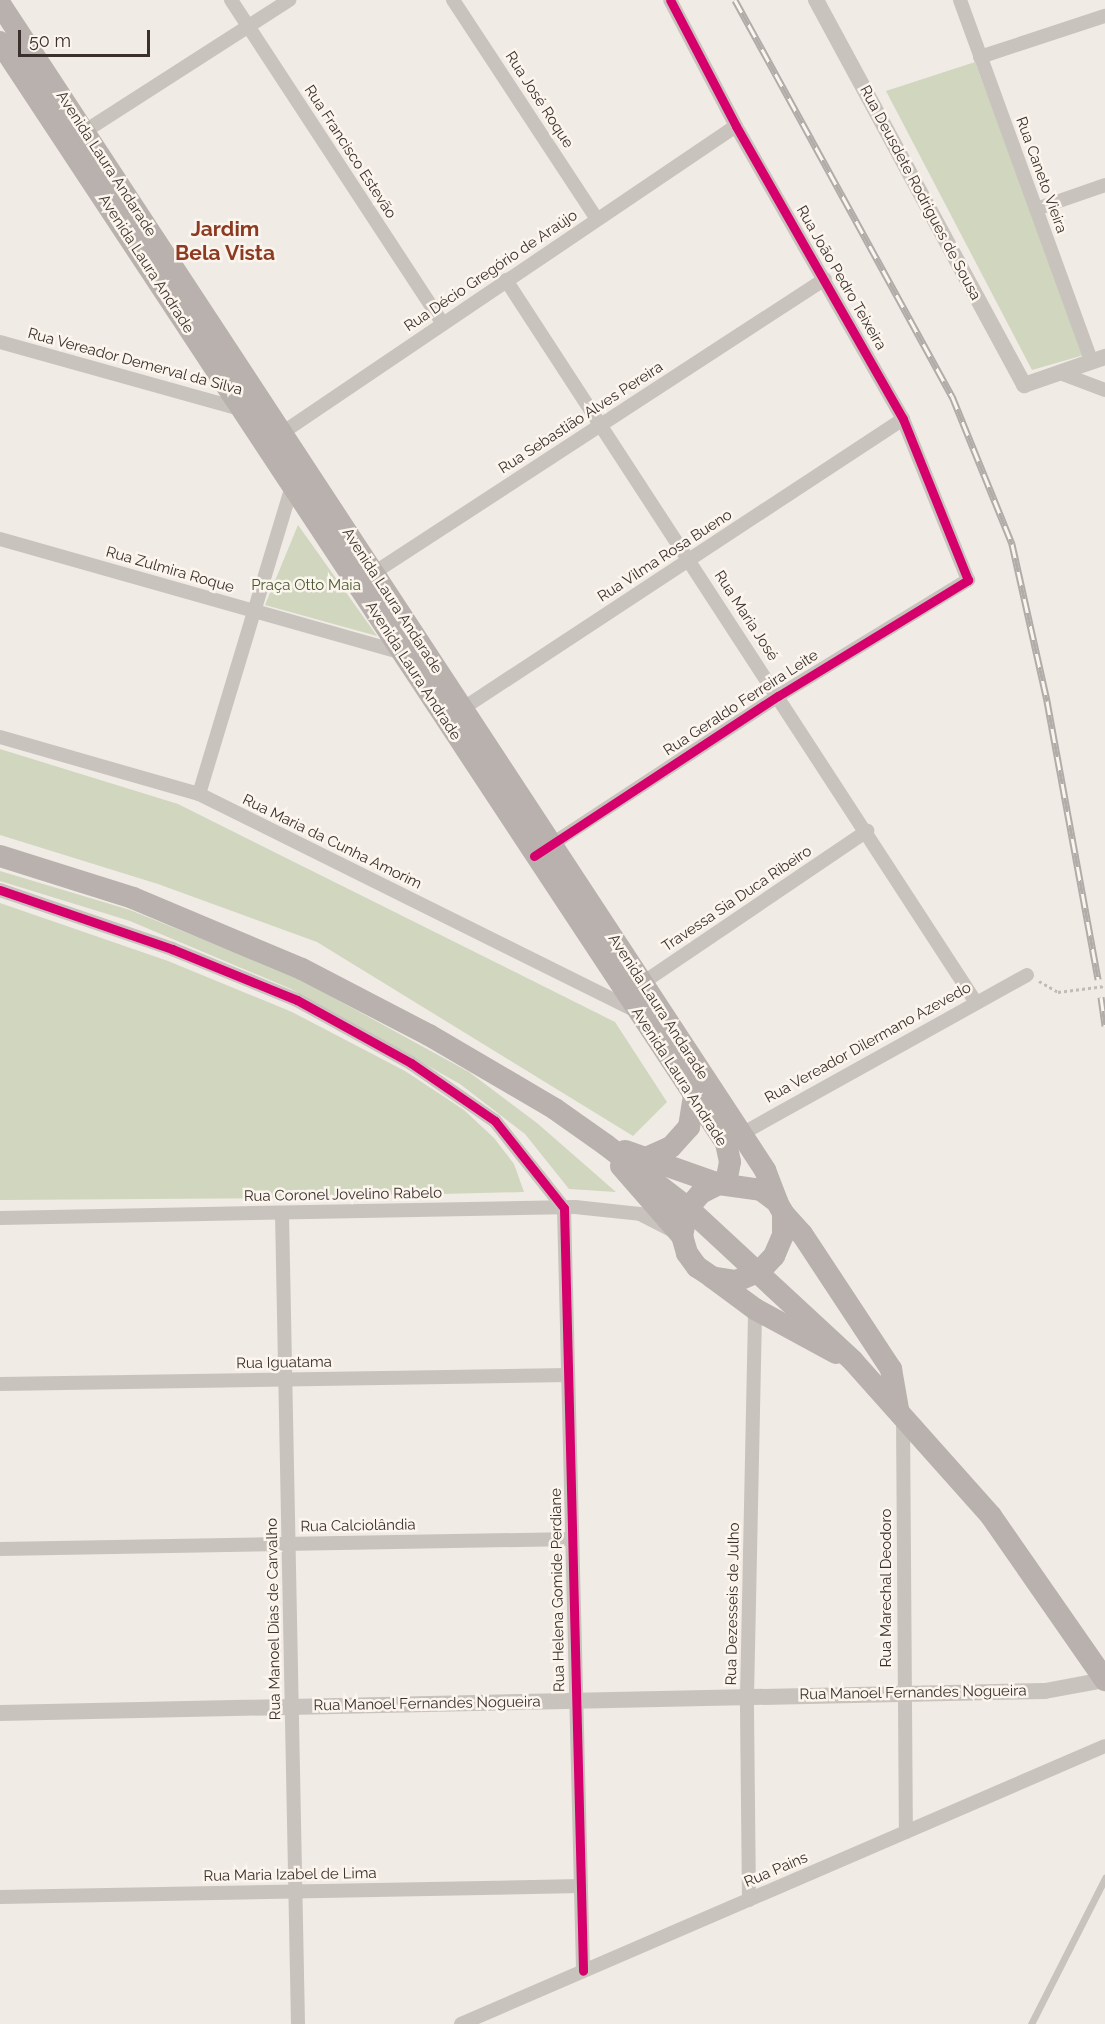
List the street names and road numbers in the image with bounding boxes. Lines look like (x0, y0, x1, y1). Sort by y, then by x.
street label: Rua José Roque (501, 48, 577, 152)
street label: Rua Francisco Estevão (300, 82, 400, 222)
street label: Rua Deusdete Rodrigues de Sousa (856, 83, 984, 303)
street label: Avenida Laura Andarade (52, 88, 160, 240)
street label: Rua Caneto Vieira (1011, 114, 1071, 236)
street label: Avenida Laura Andrade (94, 191, 198, 337)
street label: Rua João Pedro Teixeira (792, 202, 890, 354)
street label: Rua Décio Gregório de Araújo (401, 206, 581, 336)
street label: Rua Vereador Demerval da Silva (25, 324, 245, 400)
street label: Rua Sebastião Alves Pereira (495, 358, 667, 478)
street label: Rua Vilma Rosa Bueno (594, 506, 736, 606)
street label: Avenida Laura Andarade (338, 525, 446, 677)
street label: Rua Zulmira Roque (104, 543, 236, 597)
street label: Rua Maria José (710, 567, 782, 665)
street label: Avenida Laura Andrade (361, 598, 465, 744)
street label: Rua Geraldo Ferreira Leite (660, 646, 822, 760)
street label: Rua Maria da Cunha Amorim (239, 791, 425, 893)
street label: Travessa Sia Duca Ribeiro (659, 842, 815, 956)
street label: Avenida Laura Andarade (604, 931, 712, 1083)
street label: Rua Vereador Dilermano Azevedo (761, 978, 975, 1108)
street label: Avenida Laura Andrade (627, 1004, 731, 1150)
street label: Rua Coronel Jovelino Rabelo (243, 1184, 443, 1206)
street label: Rua Iguatama (236, 1353, 332, 1373)
street label: Rua Helena Gomide Perdiane (547, 1488, 569, 1692)
street label: Rua Marechal Deodoro (878, 1508, 896, 1668)
street label: Rua Calciolândia (300, 1516, 416, 1536)
street label: Rua Manoel Dias de Carvalho (263, 1517, 285, 1721)
street label: Rua Dezesseis de Julho (723, 1522, 743, 1686)
street label: Rua Manoel Fernandes Nogueira (799, 1682, 1027, 1704)
street label: Rua Manoel Fernandes Nogueira (313, 1693, 541, 1715)
street label: Rua Pains (742, 1849, 810, 1891)
street label: Rua Maria Izabel de Lima (203, 1864, 377, 1886)

